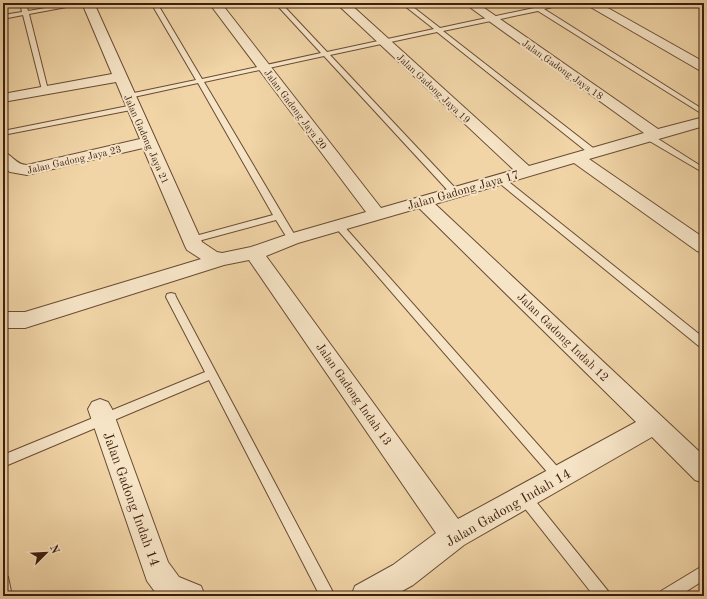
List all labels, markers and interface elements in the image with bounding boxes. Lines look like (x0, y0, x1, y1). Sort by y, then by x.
street label: Jalan Gadong Jaya 18 (520, 38, 605, 102)
street label: Jalan Gadong Jaya 19 (395, 52, 472, 125)
street label: Jalan Gadong Jaya 20 (262, 68, 328, 151)
street label: Jalan Gadong Jaya 21 (122, 93, 170, 186)
street label: Jalan Gadong Jaya 23 (26, 144, 122, 176)
street label: Jalan Gadong Jaya 17 (406, 169, 521, 213)
street label: Jalan Gadong Indah 12 (514, 291, 610, 384)
street label: Jalan Gadong Indah 13 (313, 341, 393, 448)
street label: Jalan Gadong Indah 14 (100, 430, 162, 568)
street label: Jalan Gadong Indah 14 (444, 466, 573, 549)
north arrow (26, 533, 66, 573)
text: N (47, 543, 61, 556)

